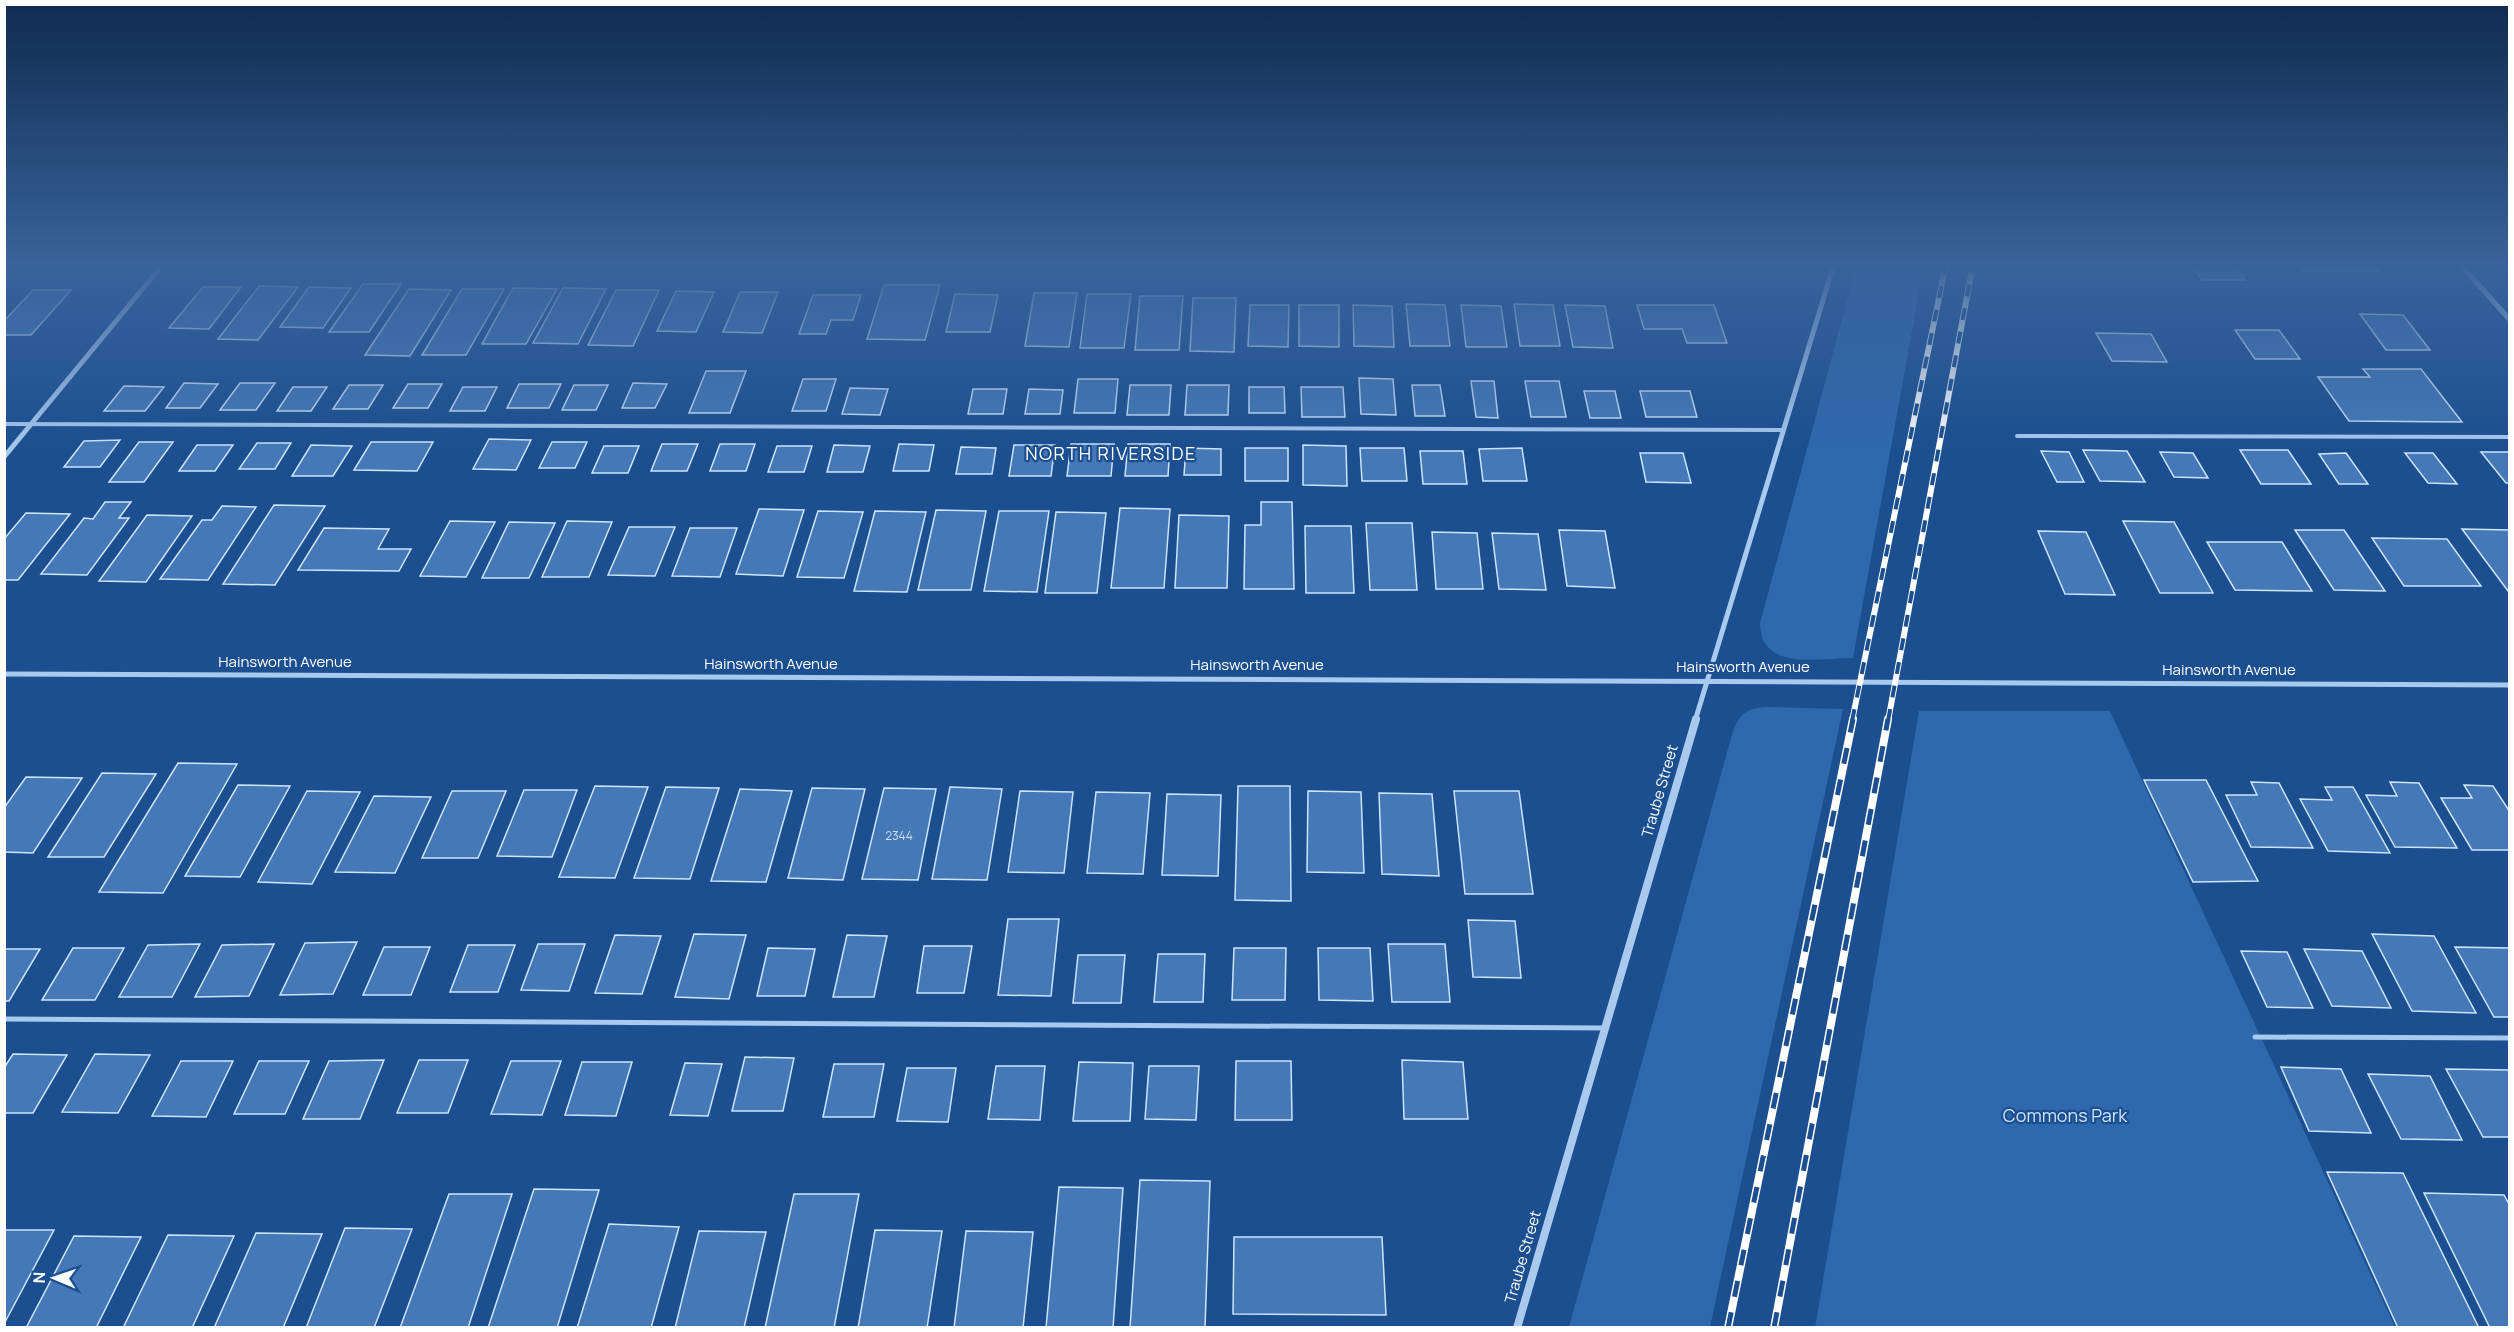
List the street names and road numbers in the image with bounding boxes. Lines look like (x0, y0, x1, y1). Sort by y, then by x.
street label: Hainsworth Avenue (218, 651, 352, 672)
street label: Hainsworth Avenue (704, 653, 838, 674)
street label: Hainsworth Avenue (1190, 654, 1324, 675)
street label: Hainsworth Avenue (1676, 656, 1810, 677)
street label: Hainsworth Avenue (2162, 659, 2296, 680)
street label: Traube Street (1636, 742, 1683, 840)
street label: Traube Street (1499, 1208, 1546, 1306)

